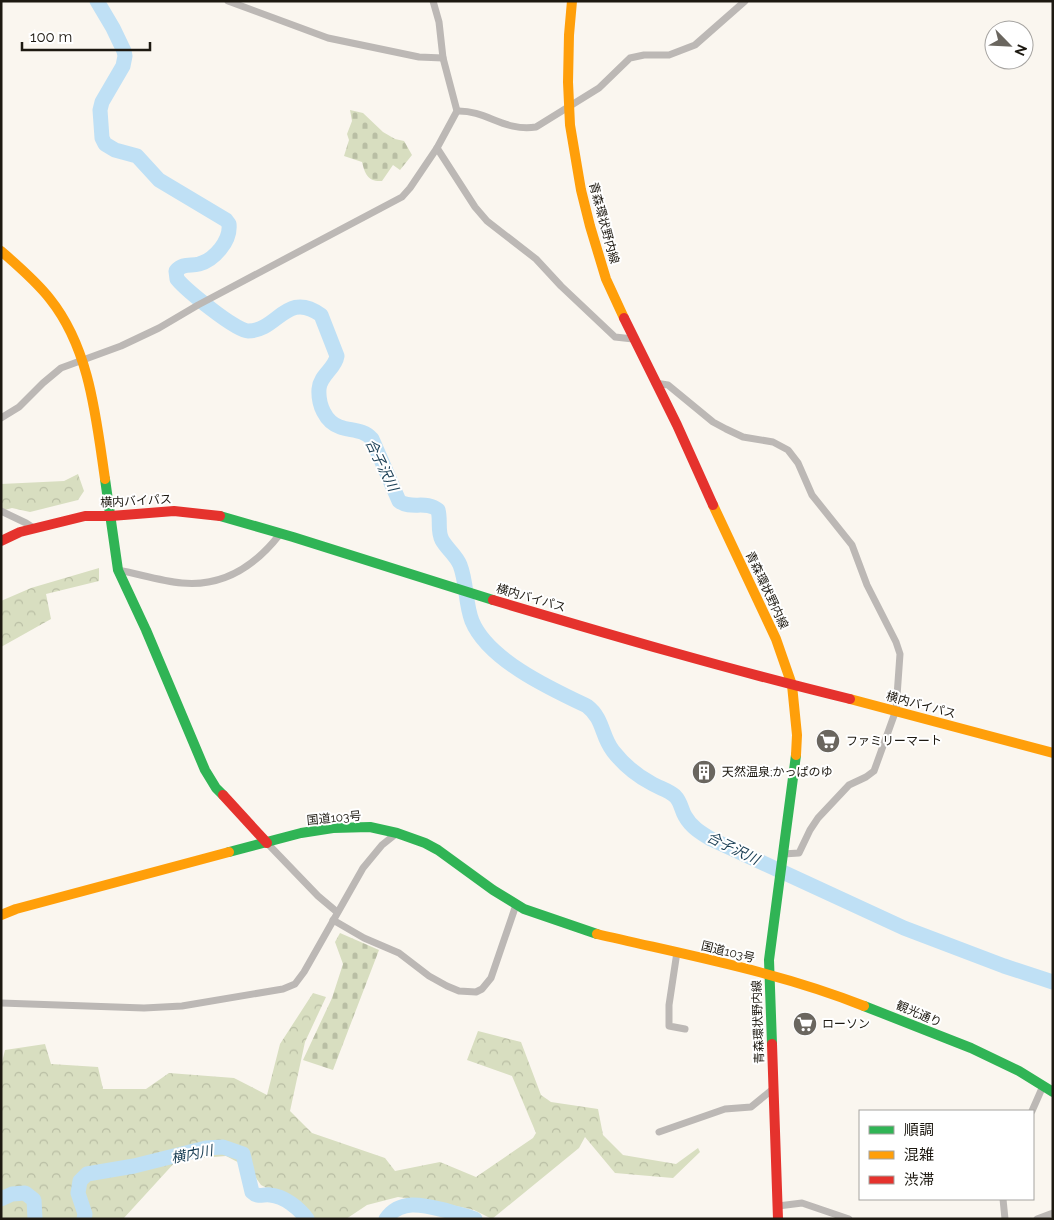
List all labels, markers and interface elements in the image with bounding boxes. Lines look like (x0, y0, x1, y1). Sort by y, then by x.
scale bar (22, 20, 150, 52)
north arrow (984, 20, 1034, 70)
text: 100 m (30, 28, 72, 46)
text: N (1011, 42, 1030, 58)
street label: 青森環状野内線 (586, 181, 622, 265)
water label: 合子沢川 (363, 436, 402, 495)
street label: 横内バイパス (100, 492, 172, 510)
street label: 青森環状野内線 (743, 549, 791, 631)
street label: 横内バイパス (495, 581, 567, 615)
street label: 横内バイパス (885, 689, 957, 721)
supermarket icon: ファミリーマート (815, 728, 841, 754)
place label: ファミリーマート (846, 734, 942, 748)
building icon: 天然温泉;かっぱのゆ (691, 759, 717, 785)
place label: 天然温泉;かっぱのゆ (722, 765, 832, 779)
street label: 国道103号 (306, 809, 362, 827)
water label: 合子沢川 (704, 829, 763, 868)
street label: 国道103号 (700, 939, 756, 965)
street label: 青森環状野内線 (750, 980, 766, 1064)
street label: 観光通り (894, 998, 944, 1030)
supermarket icon: ローソン (792, 1011, 818, 1037)
place label: ローソン (822, 1017, 870, 1031)
legend (859, 1110, 1034, 1200)
text: 順調 (904, 1121, 934, 1139)
water label: 横内川 (170, 1142, 216, 1166)
text: 混雑 (904, 1146, 934, 1164)
text: 渋滞 (904, 1171, 934, 1189)

